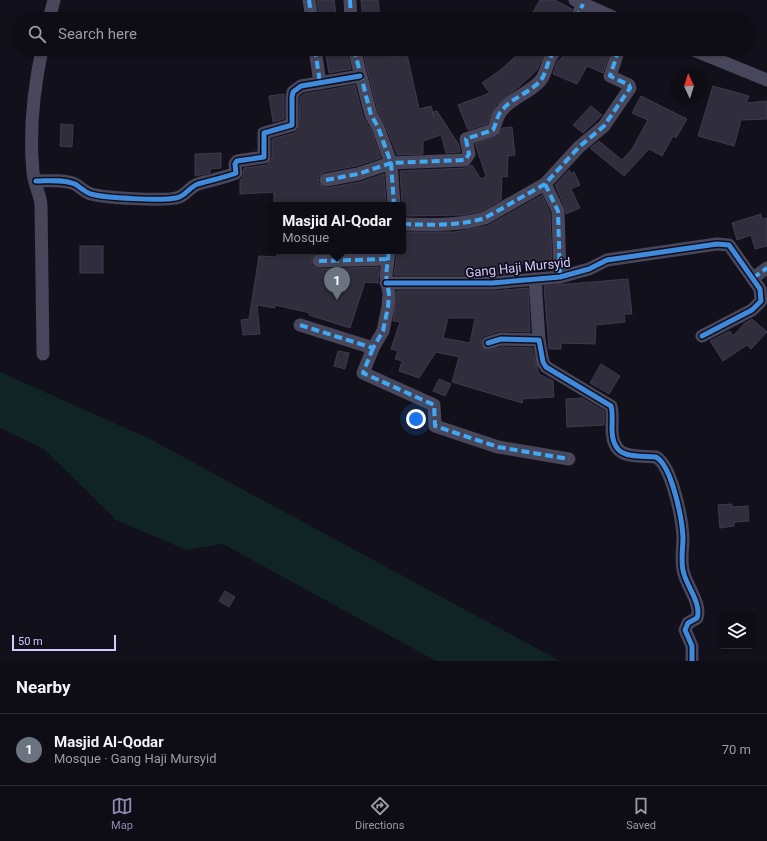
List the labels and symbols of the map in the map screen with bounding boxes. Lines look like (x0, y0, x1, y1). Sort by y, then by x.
north arrow (671, 68, 707, 104)
street label: Gang Haji Mursyid (465, 255, 571, 280)
pin: 1 (324, 267, 350, 300)
your location (406, 409, 426, 429)
scale bar (12, 633, 116, 652)

